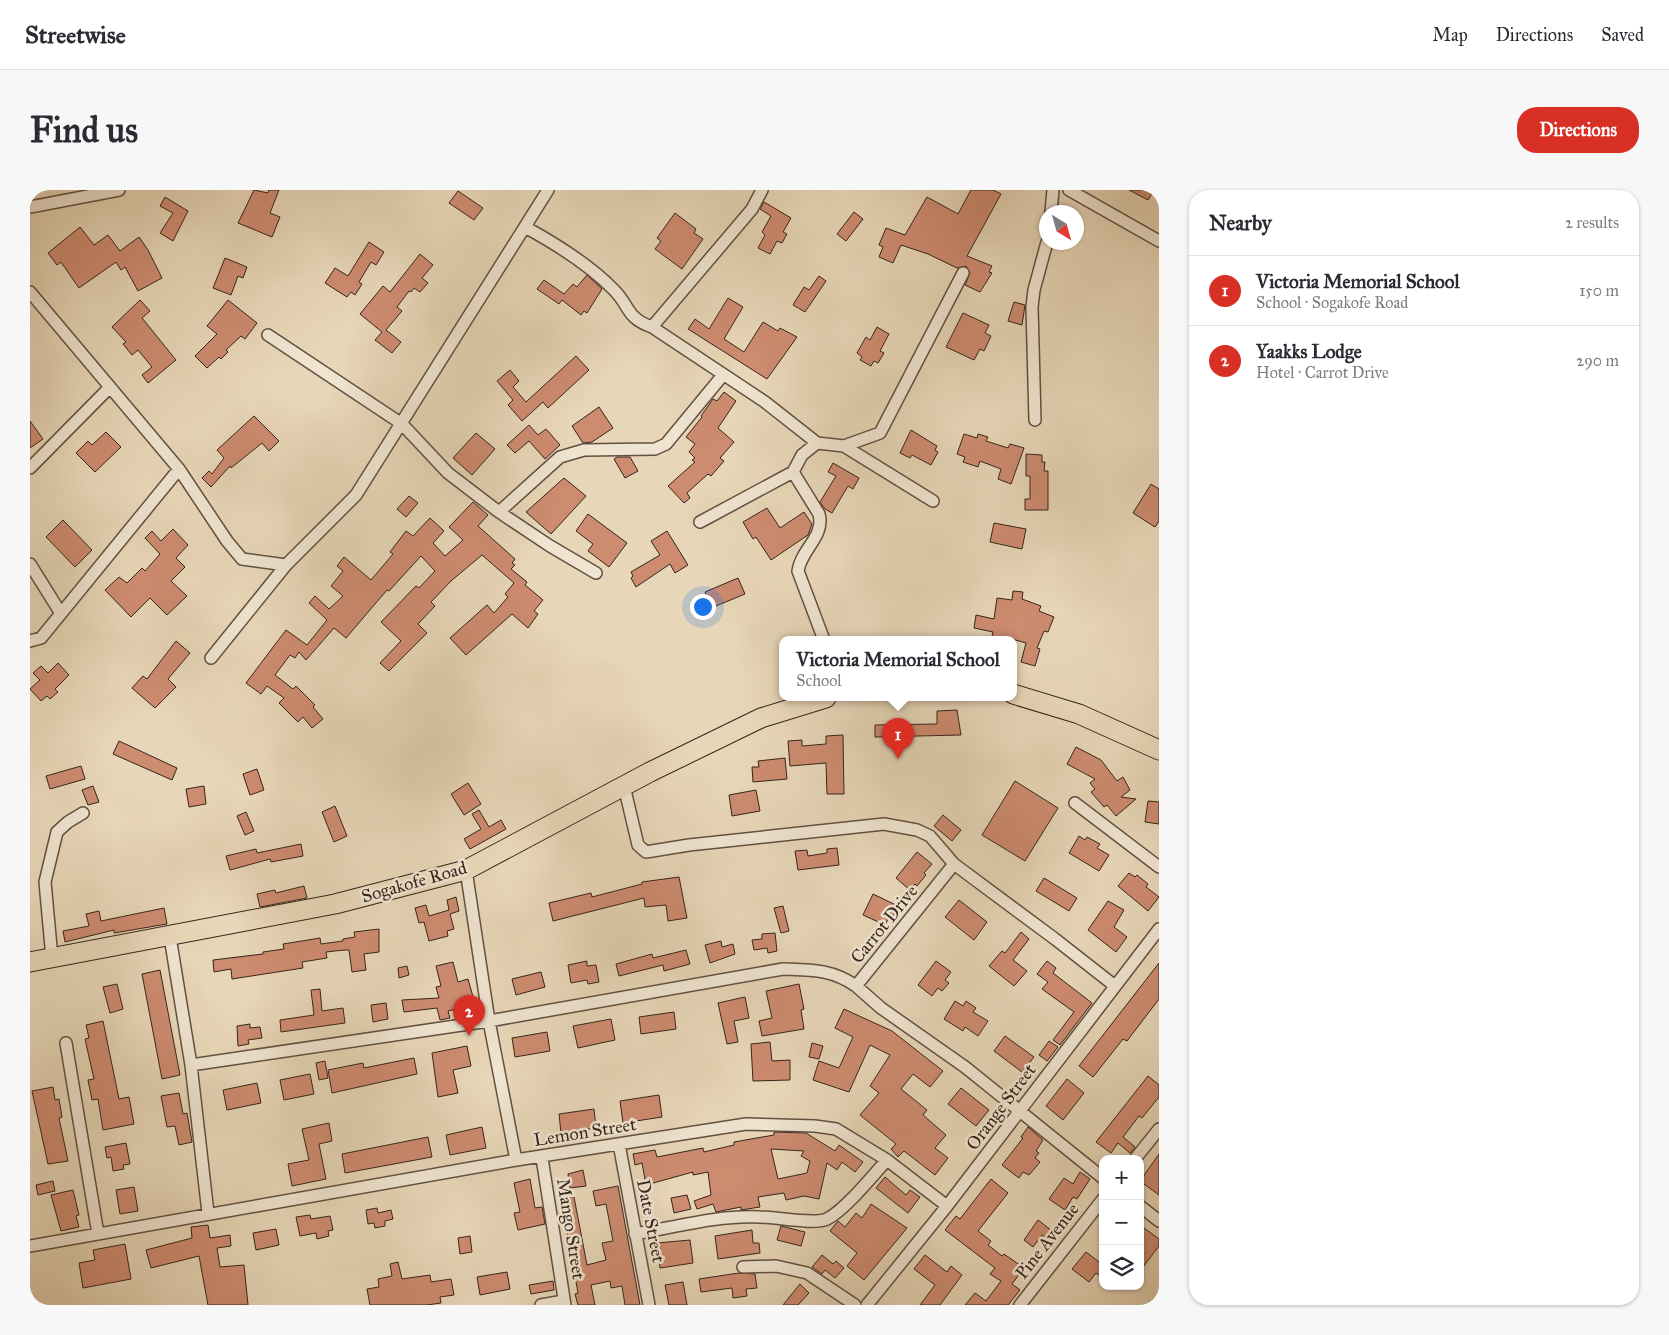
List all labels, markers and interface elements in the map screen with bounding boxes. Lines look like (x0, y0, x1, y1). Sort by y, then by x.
text: Streetwise (25, 20, 126, 50)
text: Map (1432, 24, 1468, 46)
text: Directions (1496, 24, 1573, 46)
text: Saved (1601, 24, 1644, 46)
button: Directions (1517, 107, 1639, 153)
text: Find us (30, 109, 138, 152)
north arrow (1039, 205, 1084, 250)
text: Nearby (1209, 210, 1272, 236)
text: 2 results (1565, 213, 1619, 232)
text: Victoria Memorial School (1256, 270, 1460, 293)
text: 1 (1222, 281, 1228, 300)
text: 150 m (1579, 281, 1619, 300)
text: School · Sogakofe Road (1256, 293, 1408, 312)
text: Yaakks Lodge (1256, 340, 1362, 363)
text: 2 (1221, 351, 1229, 370)
text: 290 m (1576, 351, 1619, 370)
text: Hotel · Carrot Drive (1256, 363, 1389, 382)
your location (690, 594, 716, 620)
popup (779, 636, 1017, 701)
text: Victoria Memorial School (796, 648, 1000, 671)
text: School (796, 671, 842, 690)
pin: 1 (882, 718, 914, 759)
street label: Sogakofe Road (359, 856, 469, 908)
street label: Carrot Drive (846, 880, 922, 968)
pin: 2 (453, 995, 485, 1036)
street label: Orange Street (961, 1059, 1042, 1155)
street label: Lemon Street (532, 1113, 638, 1151)
map controls (1099, 1155, 1144, 1290)
button: + (1099, 1155, 1144, 1200)
street label: Mango Street (551, 1177, 590, 1282)
street label: Date Street (632, 1178, 670, 1265)
street label: Pine Avenue (1011, 1199, 1083, 1283)
button: − (1099, 1200, 1144, 1245)
button: layers (1099, 1245, 1144, 1290)

